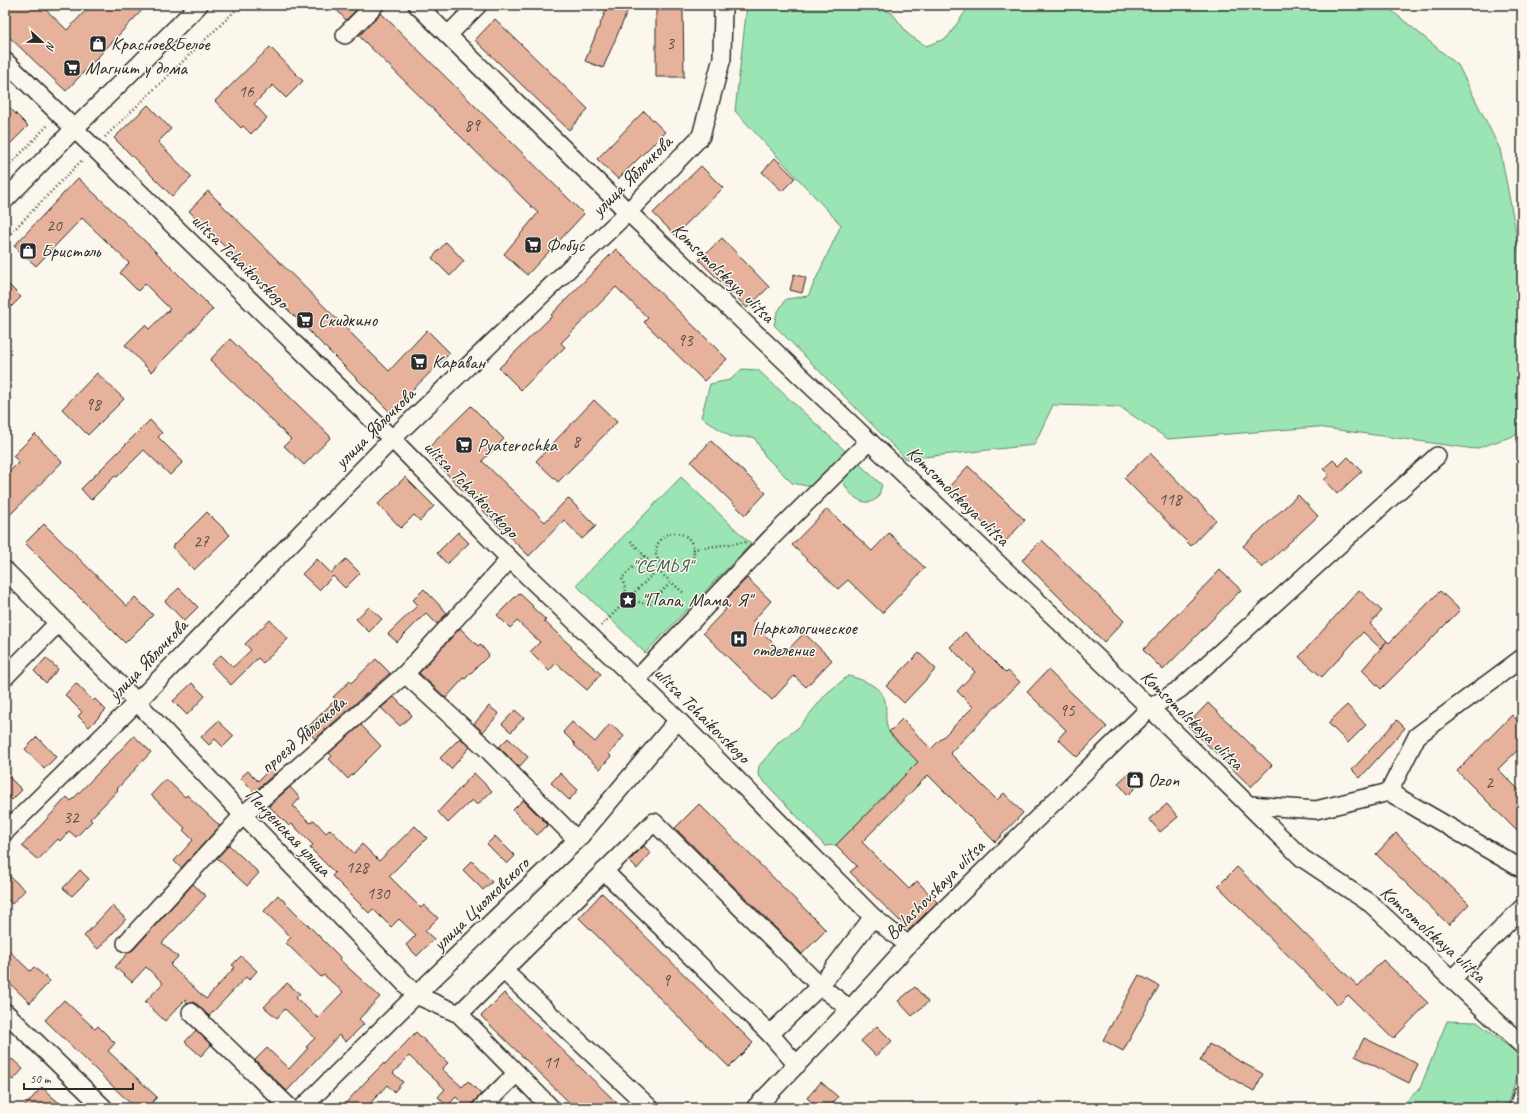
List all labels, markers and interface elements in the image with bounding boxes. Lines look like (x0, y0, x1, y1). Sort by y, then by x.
north arrow (22, 22, 62, 62)
place label: Красное&Белое (111, 32, 211, 56)
house number: 3 (666, 33, 675, 54)
shop icon: Красное&Белое (88, 34, 108, 54)
text: N (43, 40, 59, 54)
place label: Магнит у дома (85, 56, 188, 80)
supermarket icon: Магнит у дома (62, 58, 82, 78)
house number: 16 (238, 81, 255, 102)
house number: 89 (464, 115, 481, 136)
street label: улица Яблочкова (586, 129, 679, 222)
street label: ulitsa Tchaikovskogo (186, 208, 296, 315)
house number: 20 (46, 215, 63, 236)
street label: Komsomolskaya ulitsa (667, 218, 780, 329)
place label: Фобус (546, 233, 585, 257)
supermarket icon: Фобус (523, 235, 543, 255)
place label: Бристоль (41, 239, 102, 263)
shop icon: Бристоль (18, 241, 38, 261)
place label: Скидкино (318, 308, 378, 332)
supermarket icon: Скидкино (295, 310, 315, 330)
house number: 93 (677, 330, 694, 351)
place label: Караван (432, 350, 486, 374)
supermarket icon: Караван (409, 352, 429, 372)
street label: улица Яблочкова (329, 381, 422, 474)
house number: 98 (85, 394, 103, 415)
house number: 8 (572, 431, 582, 452)
place label: Pyaterochka (477, 433, 559, 457)
street label: ulitsa Tchaikovskogo (418, 435, 525, 545)
supermarket icon: Pyaterochka (454, 435, 474, 455)
street label: Komsomolskaya ulitsa (902, 441, 1015, 552)
house number: 118 (1159, 489, 1184, 510)
house number: 27 (193, 531, 210, 552)
park label: "СЕМЬЯ" (632, 554, 696, 578)
place label: "Папа, Мама, Я" (641, 588, 755, 612)
place icon: "Папа, Мама, Я" (618, 590, 638, 610)
street label: улица Яблочкова (102, 613, 194, 707)
place label: Наркологическое отделение (752, 616, 859, 662)
hospital icon: Наркологическое отделение (729, 629, 749, 649)
street label: ulitsa Tchaikovskogo (649, 662, 757, 770)
street label: Komsomolskaya ulitsa (1136, 665, 1249, 776)
street label: проезд Яблочкова (255, 690, 353, 779)
house number: 95 (1059, 700, 1076, 721)
place label: Ozon (1148, 768, 1180, 792)
shop icon: Ozon (1125, 770, 1145, 790)
house number: 2 (1485, 772, 1494, 793)
street label: Пензенская улица (240, 783, 337, 883)
house number: 32 (63, 807, 80, 828)
street label: Balashovskaya ulitsa (880, 834, 991, 945)
street label: улица Циолковского (427, 850, 536, 957)
house number: 128 (346, 857, 371, 878)
street label: Komsomolskaya ulitsa (1375, 880, 1492, 989)
house number: 130 (367, 883, 391, 904)
house number: 9 (662, 970, 671, 991)
house number: 11 (543, 1052, 560, 1073)
scale bar (24, 1065, 133, 1091)
text: 50 m (30, 1071, 52, 1087)

